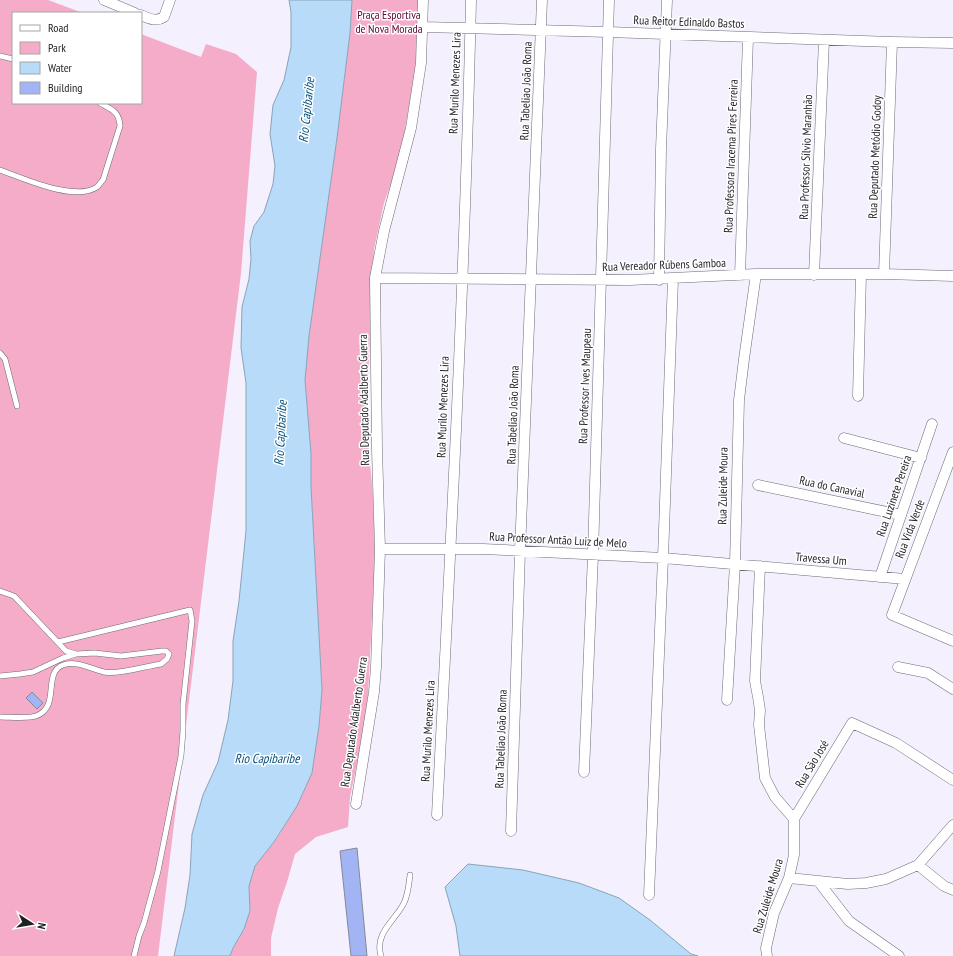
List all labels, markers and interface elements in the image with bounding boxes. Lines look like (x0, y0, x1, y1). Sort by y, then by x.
park label: Praça Esportiva de Nova Morada (355, 7, 423, 36)
legend (12, 12, 142, 104)
street label: Rua Reitor Edinaldo Bastos (633, 12, 745, 31)
text: Road (48, 20, 68, 35)
street label: Rua Murilo Menezes Lira (445, 32, 464, 134)
text: Park (48, 40, 66, 55)
street label: Rua Tabeliao João Roma (516, 41, 535, 141)
text: Water (48, 60, 73, 75)
water label: Rio Capibaribe (295, 75, 319, 143)
street label: Rua Professora Iracema Pires Ferreira (720, 79, 741, 233)
text: Building (48, 80, 83, 95)
street label: Rua Professor Sílvio Maranhão (796, 94, 815, 220)
street label: Rua Deputado Metódio Godoy (865, 95, 884, 219)
street label: Rua Vereador Rúbens Gamboa (602, 255, 726, 274)
street label: Rua Professor Ives Maupeau (575, 328, 594, 444)
street label: Rua Deputado Adalberto Guerra (355, 334, 372, 466)
street label: Rua Murilo Menezes Lira (433, 356, 452, 458)
street label: Rua Tabeliao João Roma (503, 365, 522, 465)
water label: Rio Capibaribe (270, 398, 291, 466)
street label: Rua Zuleide Moura (714, 447, 731, 525)
street label: Rua Luzinete Pereira (873, 453, 915, 539)
street label: Rua do Canavial (798, 472, 866, 501)
street label: Rua Vida Verde (891, 497, 928, 560)
street label: Rua Professor Antão Luiz de Melo (489, 528, 627, 551)
street label: Travessa Um (795, 549, 848, 568)
street label: Rua Deputado Adalberto Guerra (337, 656, 370, 788)
street label: Rua Murilo Menezes Lira (417, 680, 438, 782)
street label: Rua Tabeliao João Roma (491, 689, 510, 789)
street label: Rua São José (791, 737, 832, 790)
water label: Rio Capibaribe (234, 750, 301, 767)
street label: Rua Zuleide Moura (749, 856, 786, 935)
north arrow (12, 904, 52, 944)
text: N (34, 922, 49, 930)

